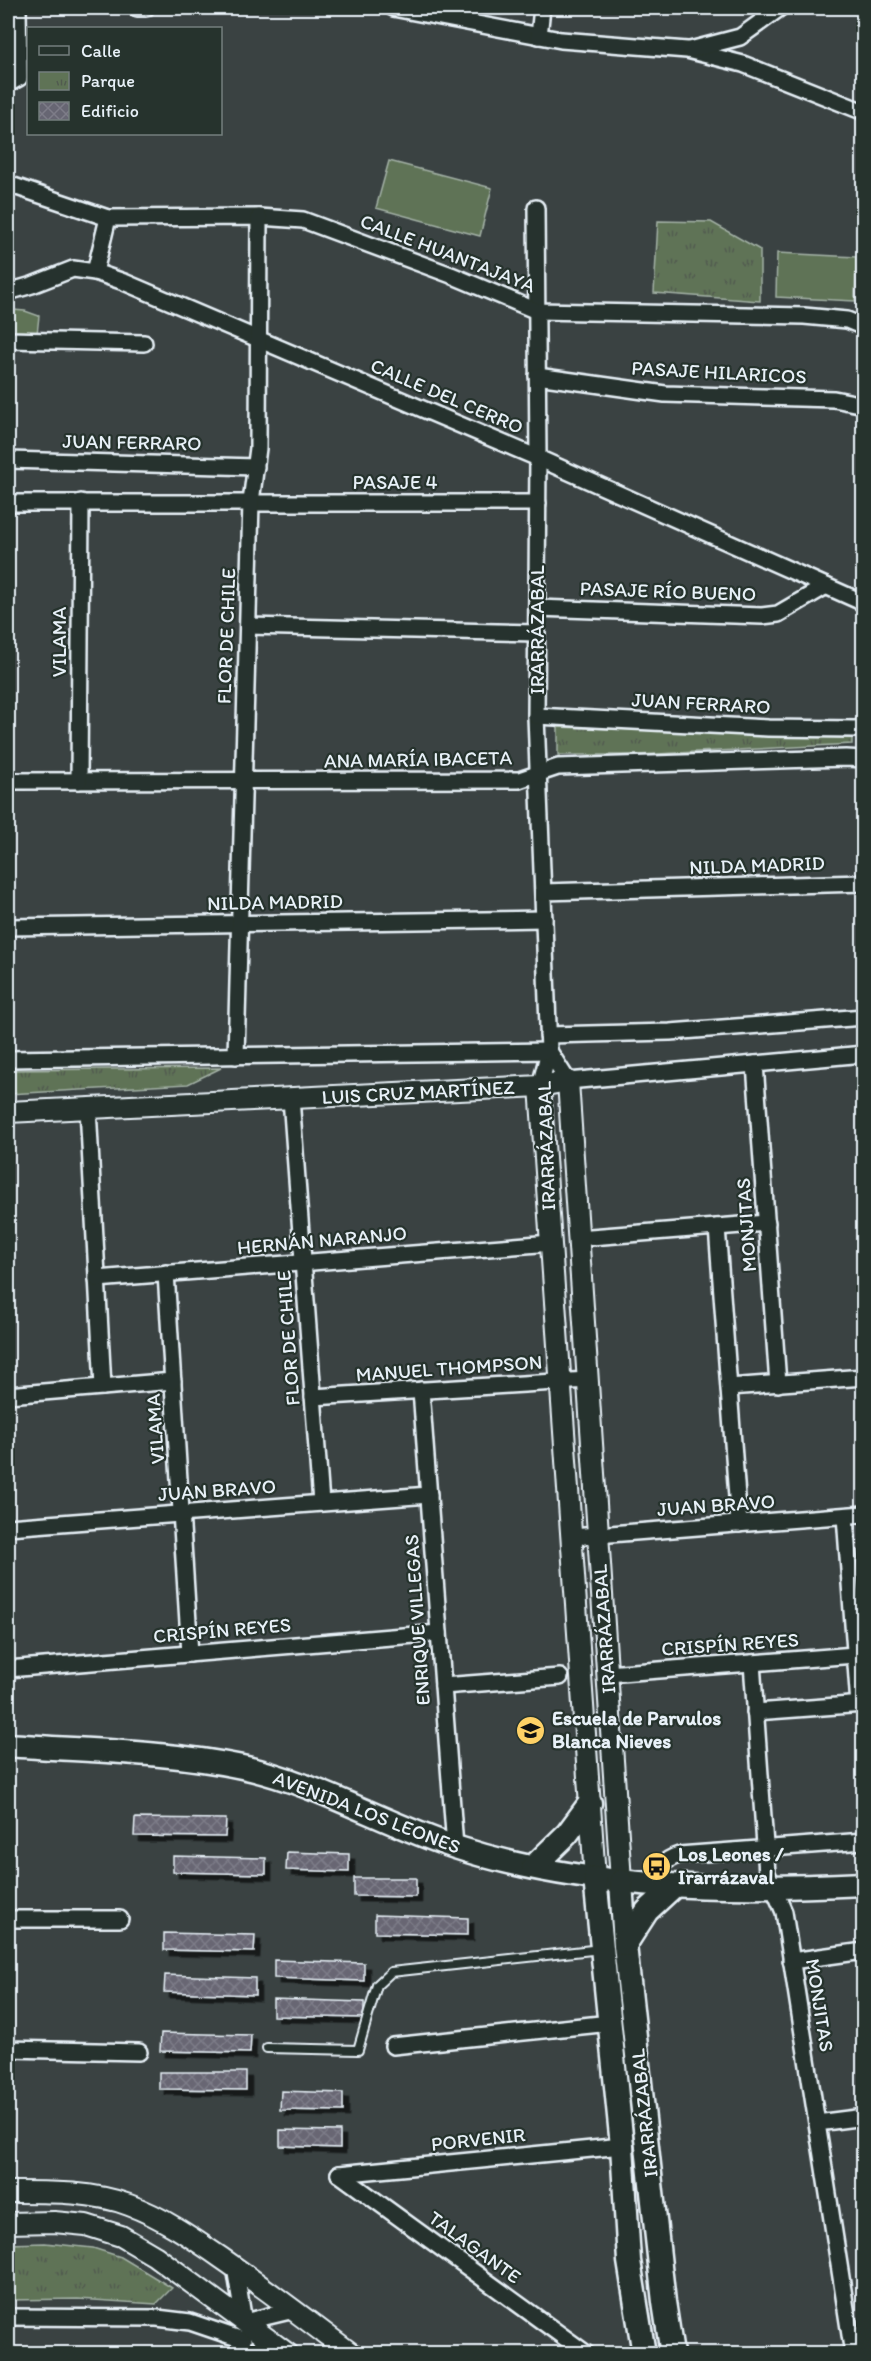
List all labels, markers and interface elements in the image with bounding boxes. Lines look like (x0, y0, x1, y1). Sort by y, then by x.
legend (27, 27, 222, 135)
text: Calle (81, 40, 121, 62)
text: Parque (81, 70, 135, 92)
text: Edificio (81, 100, 139, 122)
street label: CALLE HUANTAJAYA (357, 209, 539, 298)
street label: CALLE DEL CERRO (367, 353, 527, 439)
street label: PASAJE HILARICOS (631, 355, 807, 389)
street label: JUAN FERRARO (62, 429, 202, 455)
street label: PASAJE 4 (352, 470, 438, 494)
street label: IRARRÁZABAL (525, 565, 549, 695)
street label: FLOR DE CHILE (212, 568, 240, 704)
street label: PASAJE RÍO BUENO (579, 576, 757, 606)
street label: VILAMA (47, 607, 71, 677)
street label: JUAN FERRARO (631, 687, 771, 719)
street label: ANA MARÍA IBACETA (324, 745, 513, 773)
street label: NILDA MADRID (689, 851, 825, 879)
street label: NILDA MADRID (207, 889, 343, 915)
street label: LUIS CRUZ MARTÍNEZ (321, 1075, 516, 1109)
street label: IRARRÁZABAL (532, 1081, 560, 1211)
street label: MONJITAS (731, 1177, 761, 1273)
street label: HERNÁN NARANJO (236, 1221, 408, 1259)
street label: FLOR DE CHILE (271, 1269, 305, 1407)
street label: MANUEL THOMPSON (355, 1350, 543, 1386)
street label: VILAMA (141, 1393, 169, 1465)
street label: JUAN BRAVO (157, 1474, 277, 1506)
street label: JUAN BRAVO (656, 1489, 776, 1521)
street label: ENRIQUE VILLEGAS (399, 1534, 435, 1706)
street label: IRARRÁZABAL (588, 1564, 620, 1694)
street label: CRISPÍN REYES (152, 1612, 292, 1648)
street label: CRISPÍN REYES (660, 1627, 800, 1661)
place label: Escuela de Parvulos Blanca Nieves (552, 1706, 721, 1753)
school or university icon: Escuela de Parvulos Blanca Nieves (515, 1714, 547, 1746)
street label: AVENIDA LOS LEONES (270, 1765, 464, 1859)
place label: Los Leones / Irarrázaval (678, 1842, 784, 1889)
bus stop icon: Los Leones / Irarrázaval (641, 1850, 673, 1882)
street label: MONJITAS (801, 1957, 839, 2053)
street label: IRARRÁZABAL (625, 2047, 663, 2179)
street label: PORVENIR (430, 2122, 527, 2156)
street label: TALAGANTE (424, 2205, 526, 2289)

